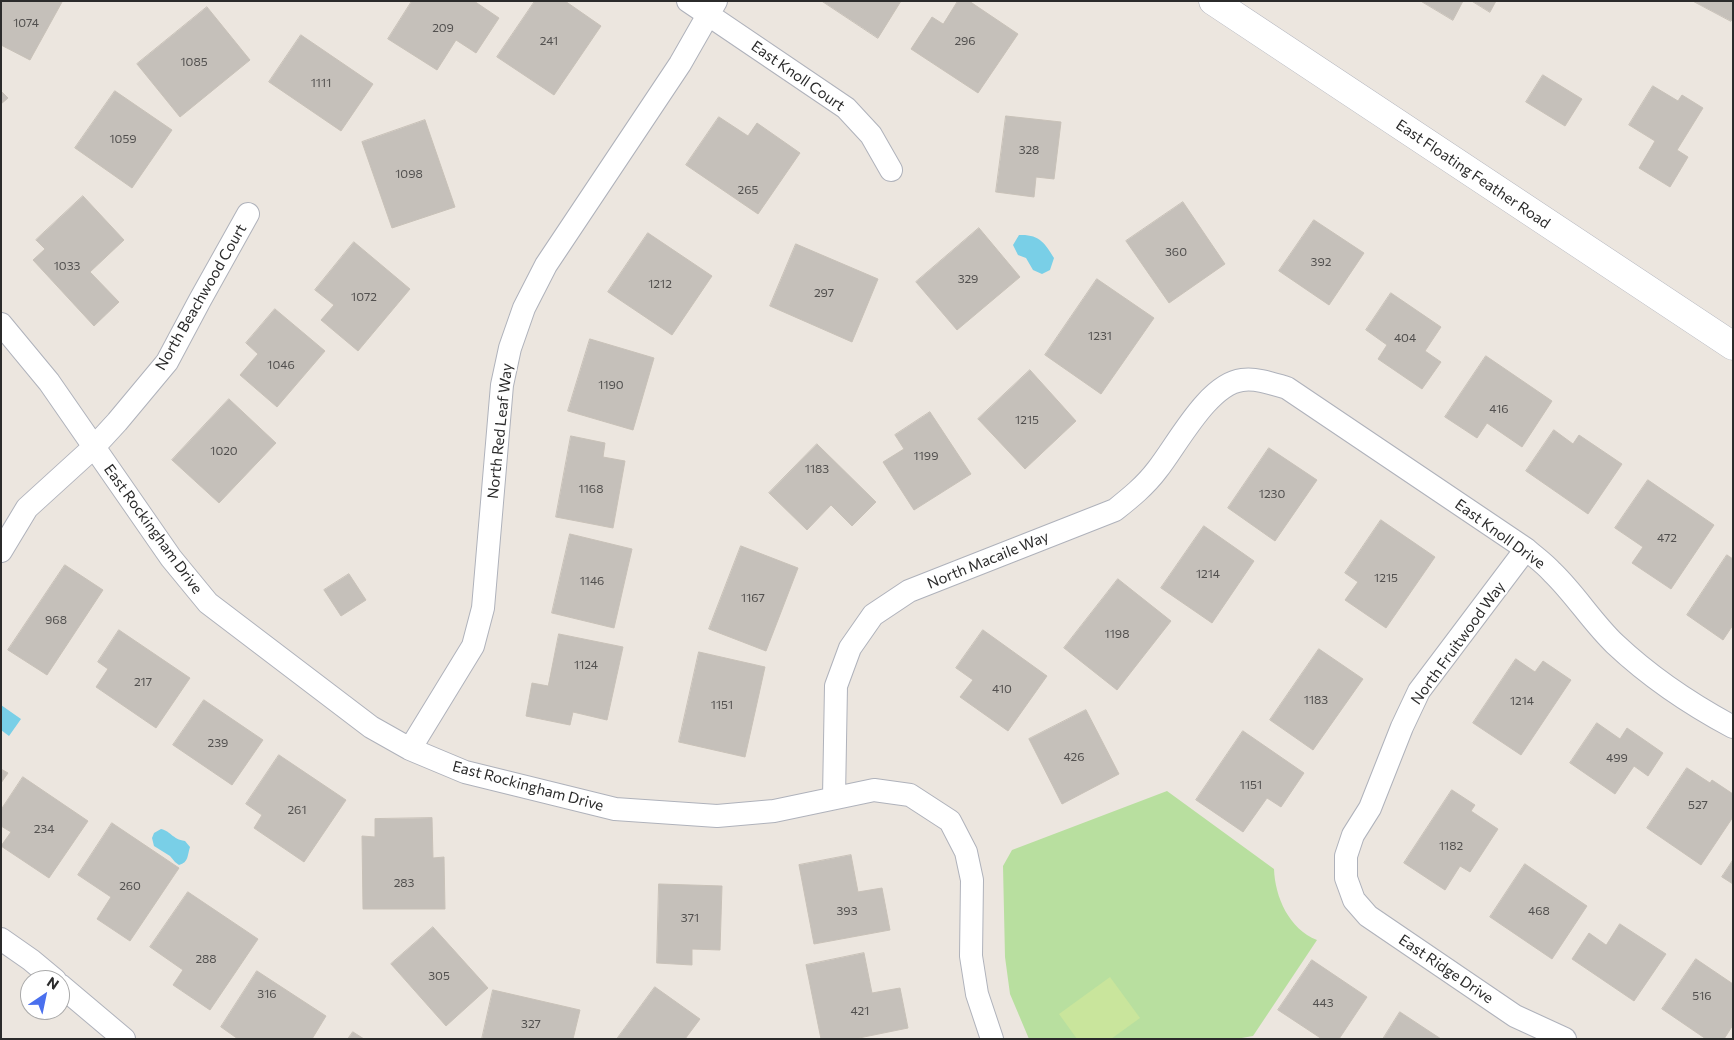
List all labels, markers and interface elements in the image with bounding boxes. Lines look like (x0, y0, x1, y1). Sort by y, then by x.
house number: 1074 (13, 16, 39, 30)
house number: 209 (432, 21, 454, 35)
house number: 241 (540, 34, 558, 48)
house number: 296 (954, 34, 976, 48)
street label: East Knoll Court (748, 37, 848, 115)
house number: 1085 (180, 55, 208, 69)
house number: 1111 (311, 76, 331, 90)
street label: East Floating Feather Road (1393, 116, 1553, 232)
house number: 1059 (109, 132, 137, 146)
house number: 328 (1019, 143, 1039, 157)
house number: 1098 (395, 167, 423, 181)
house number: 265 (738, 183, 758, 197)
street label: North Beachwood Court (152, 221, 250, 373)
house number: 360 (1165, 245, 1187, 259)
house number: 392 (1311, 255, 1331, 269)
house number: 1033 (54, 259, 80, 273)
house number: 329 (958, 272, 978, 286)
house number: 1212 (648, 277, 672, 291)
house number: 297 (814, 286, 834, 300)
house number: 1072 (351, 290, 377, 304)
house number: 1231 (1088, 329, 1112, 343)
house number: 404 (1394, 331, 1416, 345)
house number: 1046 (267, 358, 295, 372)
street label: North Red Leaf Way (484, 362, 516, 500)
house number: 1190 (598, 378, 624, 392)
house number: 416 (1489, 402, 1509, 416)
house number: 1215 (1015, 413, 1039, 427)
house number: 1020 (210, 444, 238, 458)
house number: 1199 (914, 449, 938, 463)
street label: East Rockingham Drive (100, 461, 206, 597)
house number: 1183 (805, 462, 829, 476)
house number: 1168 (579, 482, 603, 496)
house number: 1230 (1259, 487, 1285, 501)
street label: East Knoll Drive (1451, 495, 1549, 573)
street label: North Macaile Way (925, 527, 1051, 593)
house number: 472 (1657, 531, 1677, 545)
house number: 1214 (1196, 567, 1220, 581)
house number: 1215 (1374, 571, 1398, 585)
house number: 1146 (580, 574, 604, 588)
street label: North Fruitwood Way (1407, 578, 1509, 708)
house number: 1167 (741, 591, 765, 605)
house number: 968 (45, 613, 67, 627)
house number: 1198 (1105, 627, 1129, 641)
house number: 1124 (574, 658, 598, 672)
house number: 217 (134, 675, 152, 689)
house number: 410 (992, 682, 1012, 696)
house number: 1183 (1304, 693, 1328, 707)
house number: 1214 (1510, 694, 1534, 708)
house number: 1151 (711, 698, 733, 712)
house number: 239 (208, 736, 228, 750)
house number: 426 (1064, 750, 1084, 764)
house number: 499 (1606, 751, 1628, 765)
street label: East Rockingham Drive (450, 757, 606, 815)
house number: 1151 (1240, 778, 1262, 792)
house number: 527 (1688, 798, 1708, 812)
house number: 261 (287, 803, 307, 817)
house number: 234 (34, 822, 54, 836)
house number: 1182 (1439, 839, 1463, 853)
house number: 283 (394, 876, 414, 890)
house number: 260 (119, 879, 141, 893)
house number: 393 (837, 904, 857, 918)
house number: 468 (1528, 904, 1550, 918)
house number: 371 (681, 911, 699, 925)
street label: East Ridge Drive (1395, 931, 1497, 1007)
house number: 288 (195, 952, 217, 966)
house number: 305 (428, 969, 450, 983)
north arrow (20, 970, 70, 1020)
text: N (44, 973, 62, 993)
house number: 316 (257, 987, 277, 1001)
house number: 516 (1692, 989, 1712, 1003)
house number: 443 (1312, 996, 1334, 1010)
house number: 421 (851, 1004, 869, 1018)
house number: 327 (521, 1017, 541, 1031)

